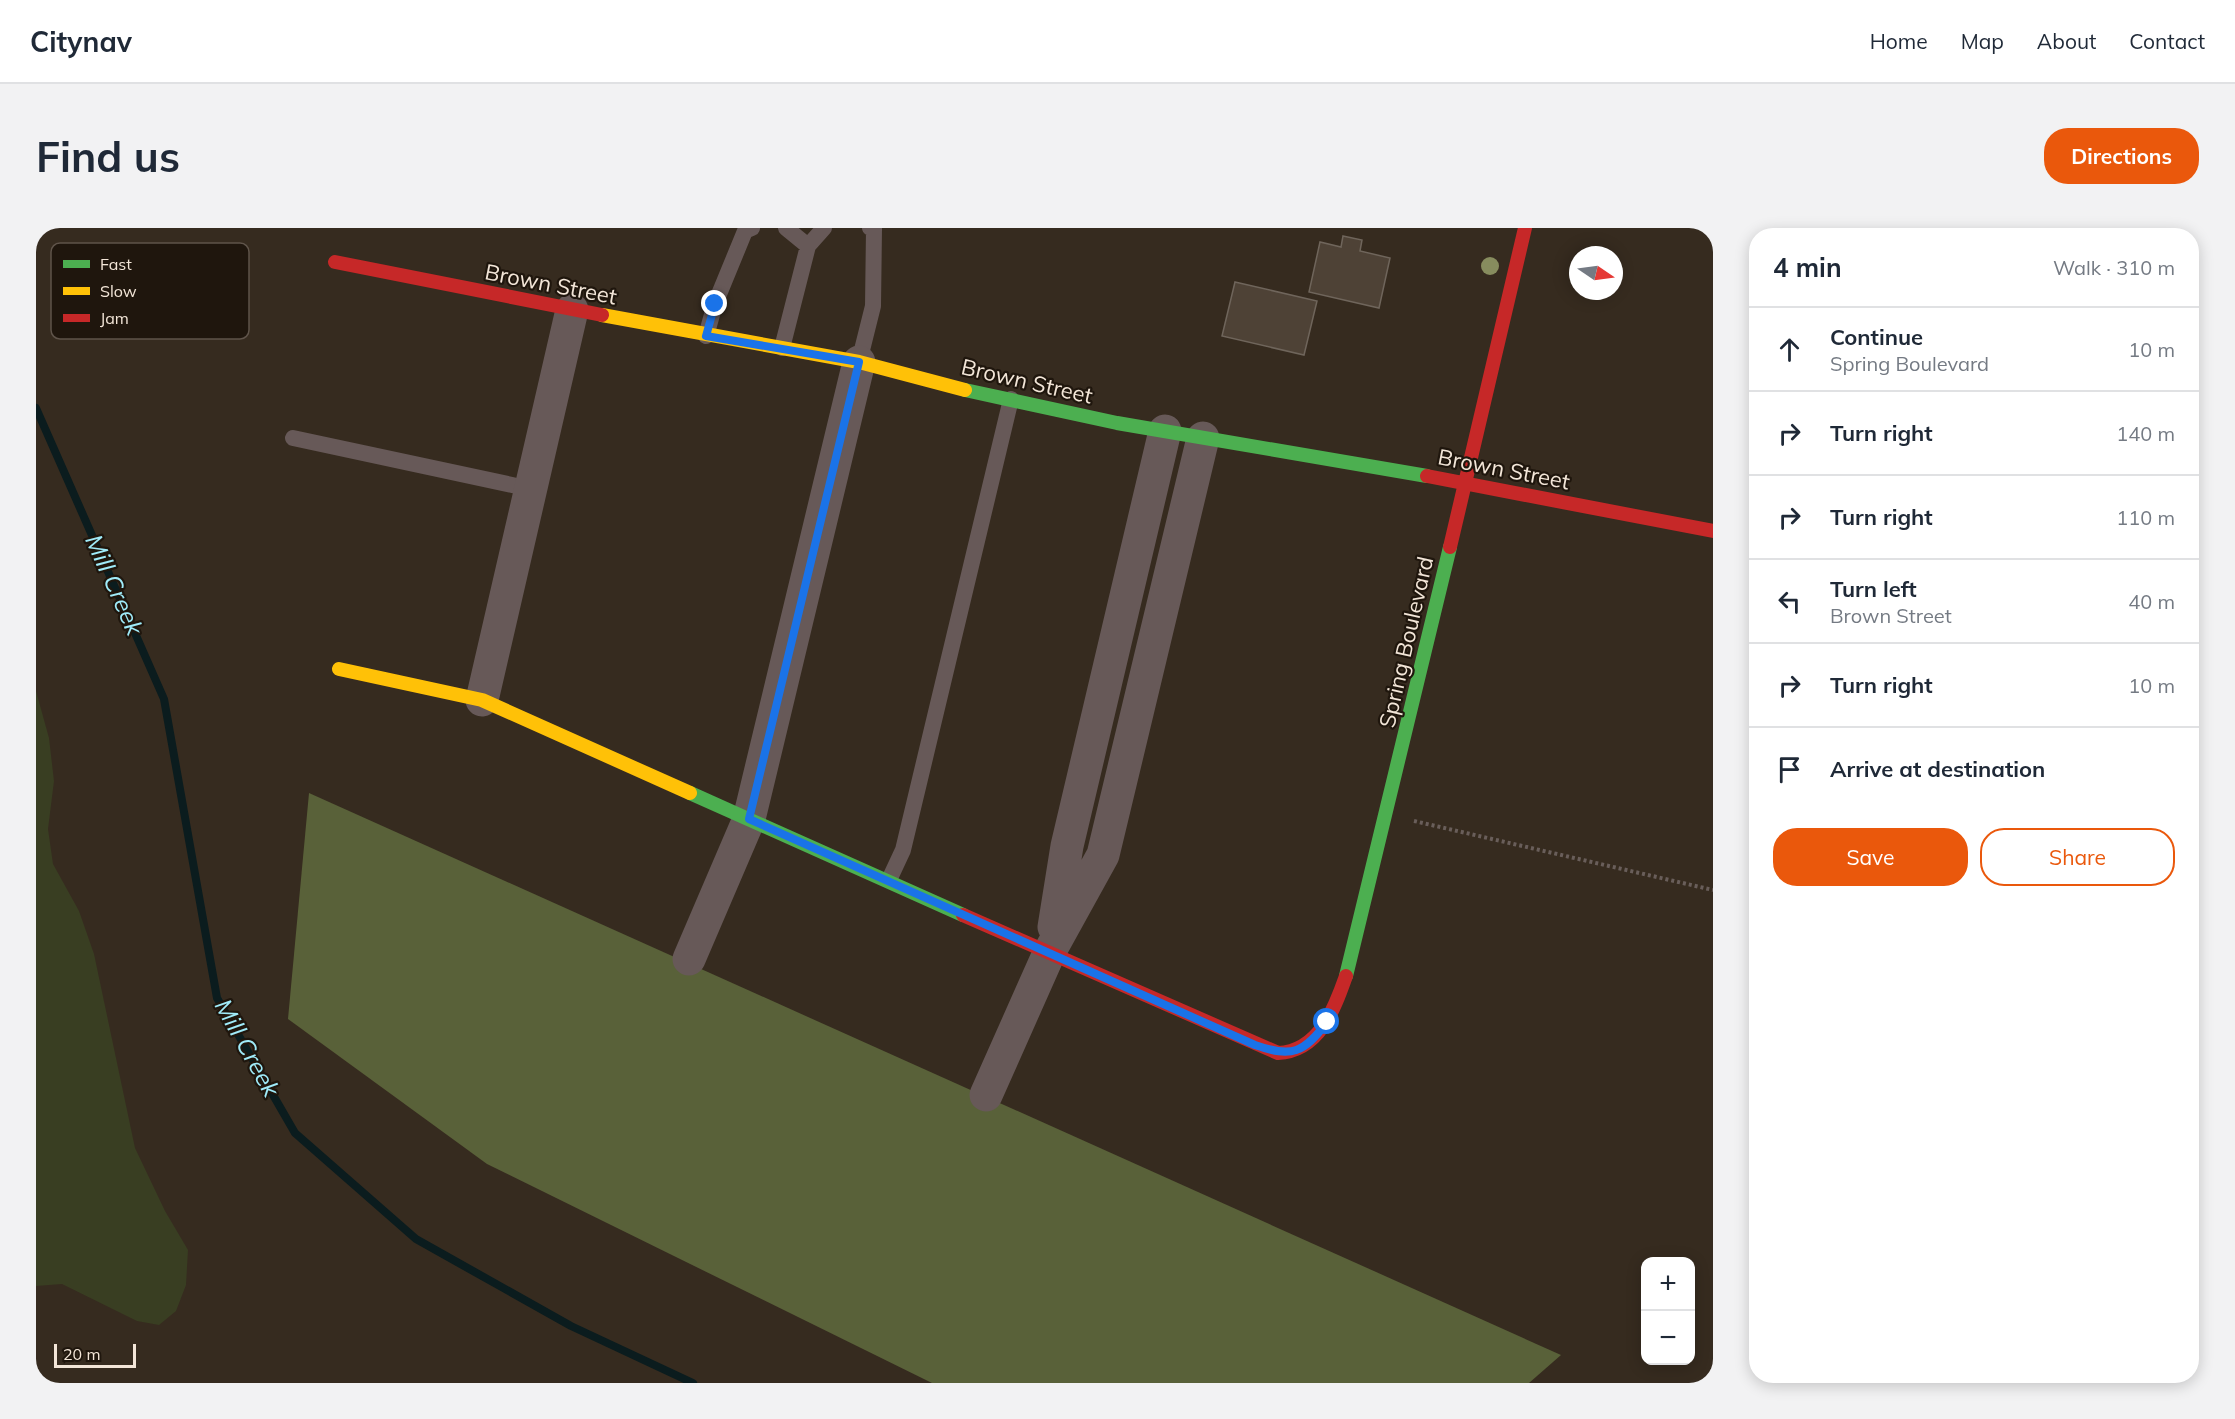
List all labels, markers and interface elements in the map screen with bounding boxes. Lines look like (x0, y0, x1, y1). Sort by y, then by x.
text: Citynav (30, 24, 132, 59)
text: Home (1870, 28, 1928, 54)
text: Map (1961, 28, 2004, 54)
text: About (2037, 28, 2096, 54)
text: Contact (2129, 28, 2205, 54)
button: Directions (2044, 128, 2199, 184)
text: Find us (36, 130, 180, 183)
legend (51, 243, 249, 339)
north arrow (1569, 246, 1623, 300)
text: 4 min (1773, 251, 1842, 284)
text: Fast (100, 254, 132, 274)
text: Walk · 310 m (2053, 255, 2175, 280)
street label: Brown Street (483, 257, 620, 311)
text: Slow (100, 281, 137, 301)
route end (701, 290, 727, 316)
text: Jam (100, 308, 129, 328)
text: Continue (1830, 323, 1923, 351)
icon: ahead (1773, 333, 1806, 366)
text: 10 m (2128, 337, 2175, 362)
text: Spring Boulevard (1830, 351, 1989, 376)
street label: Brown Street (959, 352, 1096, 410)
icon: right (1773, 417, 1806, 450)
text: Turn right (1830, 419, 1933, 447)
text: 140 m (2116, 421, 2175, 446)
street label: Brown Street (1436, 442, 1573, 496)
icon: right (1773, 501, 1806, 534)
text: Turn right (1830, 503, 1933, 531)
text: 110 m (2116, 505, 2175, 530)
water label: Mill Creek (79, 529, 151, 640)
street label: Spring Boulevard (1373, 554, 1439, 730)
text: Turn left (1830, 575, 1917, 603)
icon: left (1773, 585, 1806, 618)
text: 40 m (2128, 589, 2175, 614)
text: Brown Street (1830, 603, 1952, 628)
icon: right (1773, 669, 1806, 702)
text: Turn right (1830, 671, 1933, 699)
text: 10 m (2128, 673, 2175, 698)
icon: arrive (1773, 753, 1806, 786)
text: Arrive at destination (1830, 755, 2045, 783)
button: Save (1773, 828, 1968, 886)
button: Share (1980, 828, 2175, 886)
water label: Mill Creek (209, 993, 287, 1102)
route start (1313, 1008, 1339, 1034)
map controls (1641, 1257, 1695, 1365)
button: + (1641, 1257, 1695, 1311)
button: − (1641, 1311, 1695, 1365)
scale bar (54, 1341, 136, 1368)
text: 20 m (63, 1344, 100, 1364)

